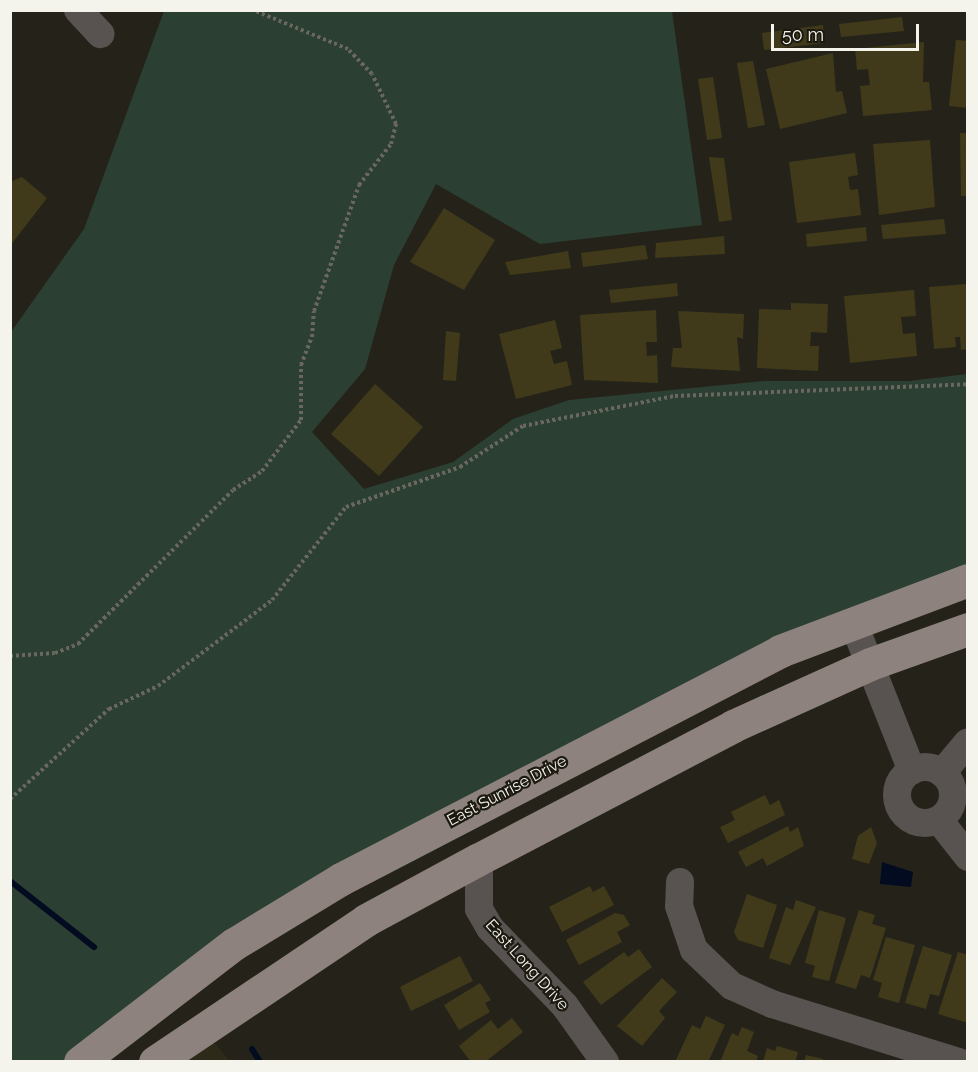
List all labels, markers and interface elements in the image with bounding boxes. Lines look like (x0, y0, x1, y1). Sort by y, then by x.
scale bar (774, 12, 922, 50)
text: 50 m (782, 24, 824, 45)
street label: East Sunrise Drive (444, 751, 570, 831)
street label: East Long Drive (481, 916, 573, 1014)

